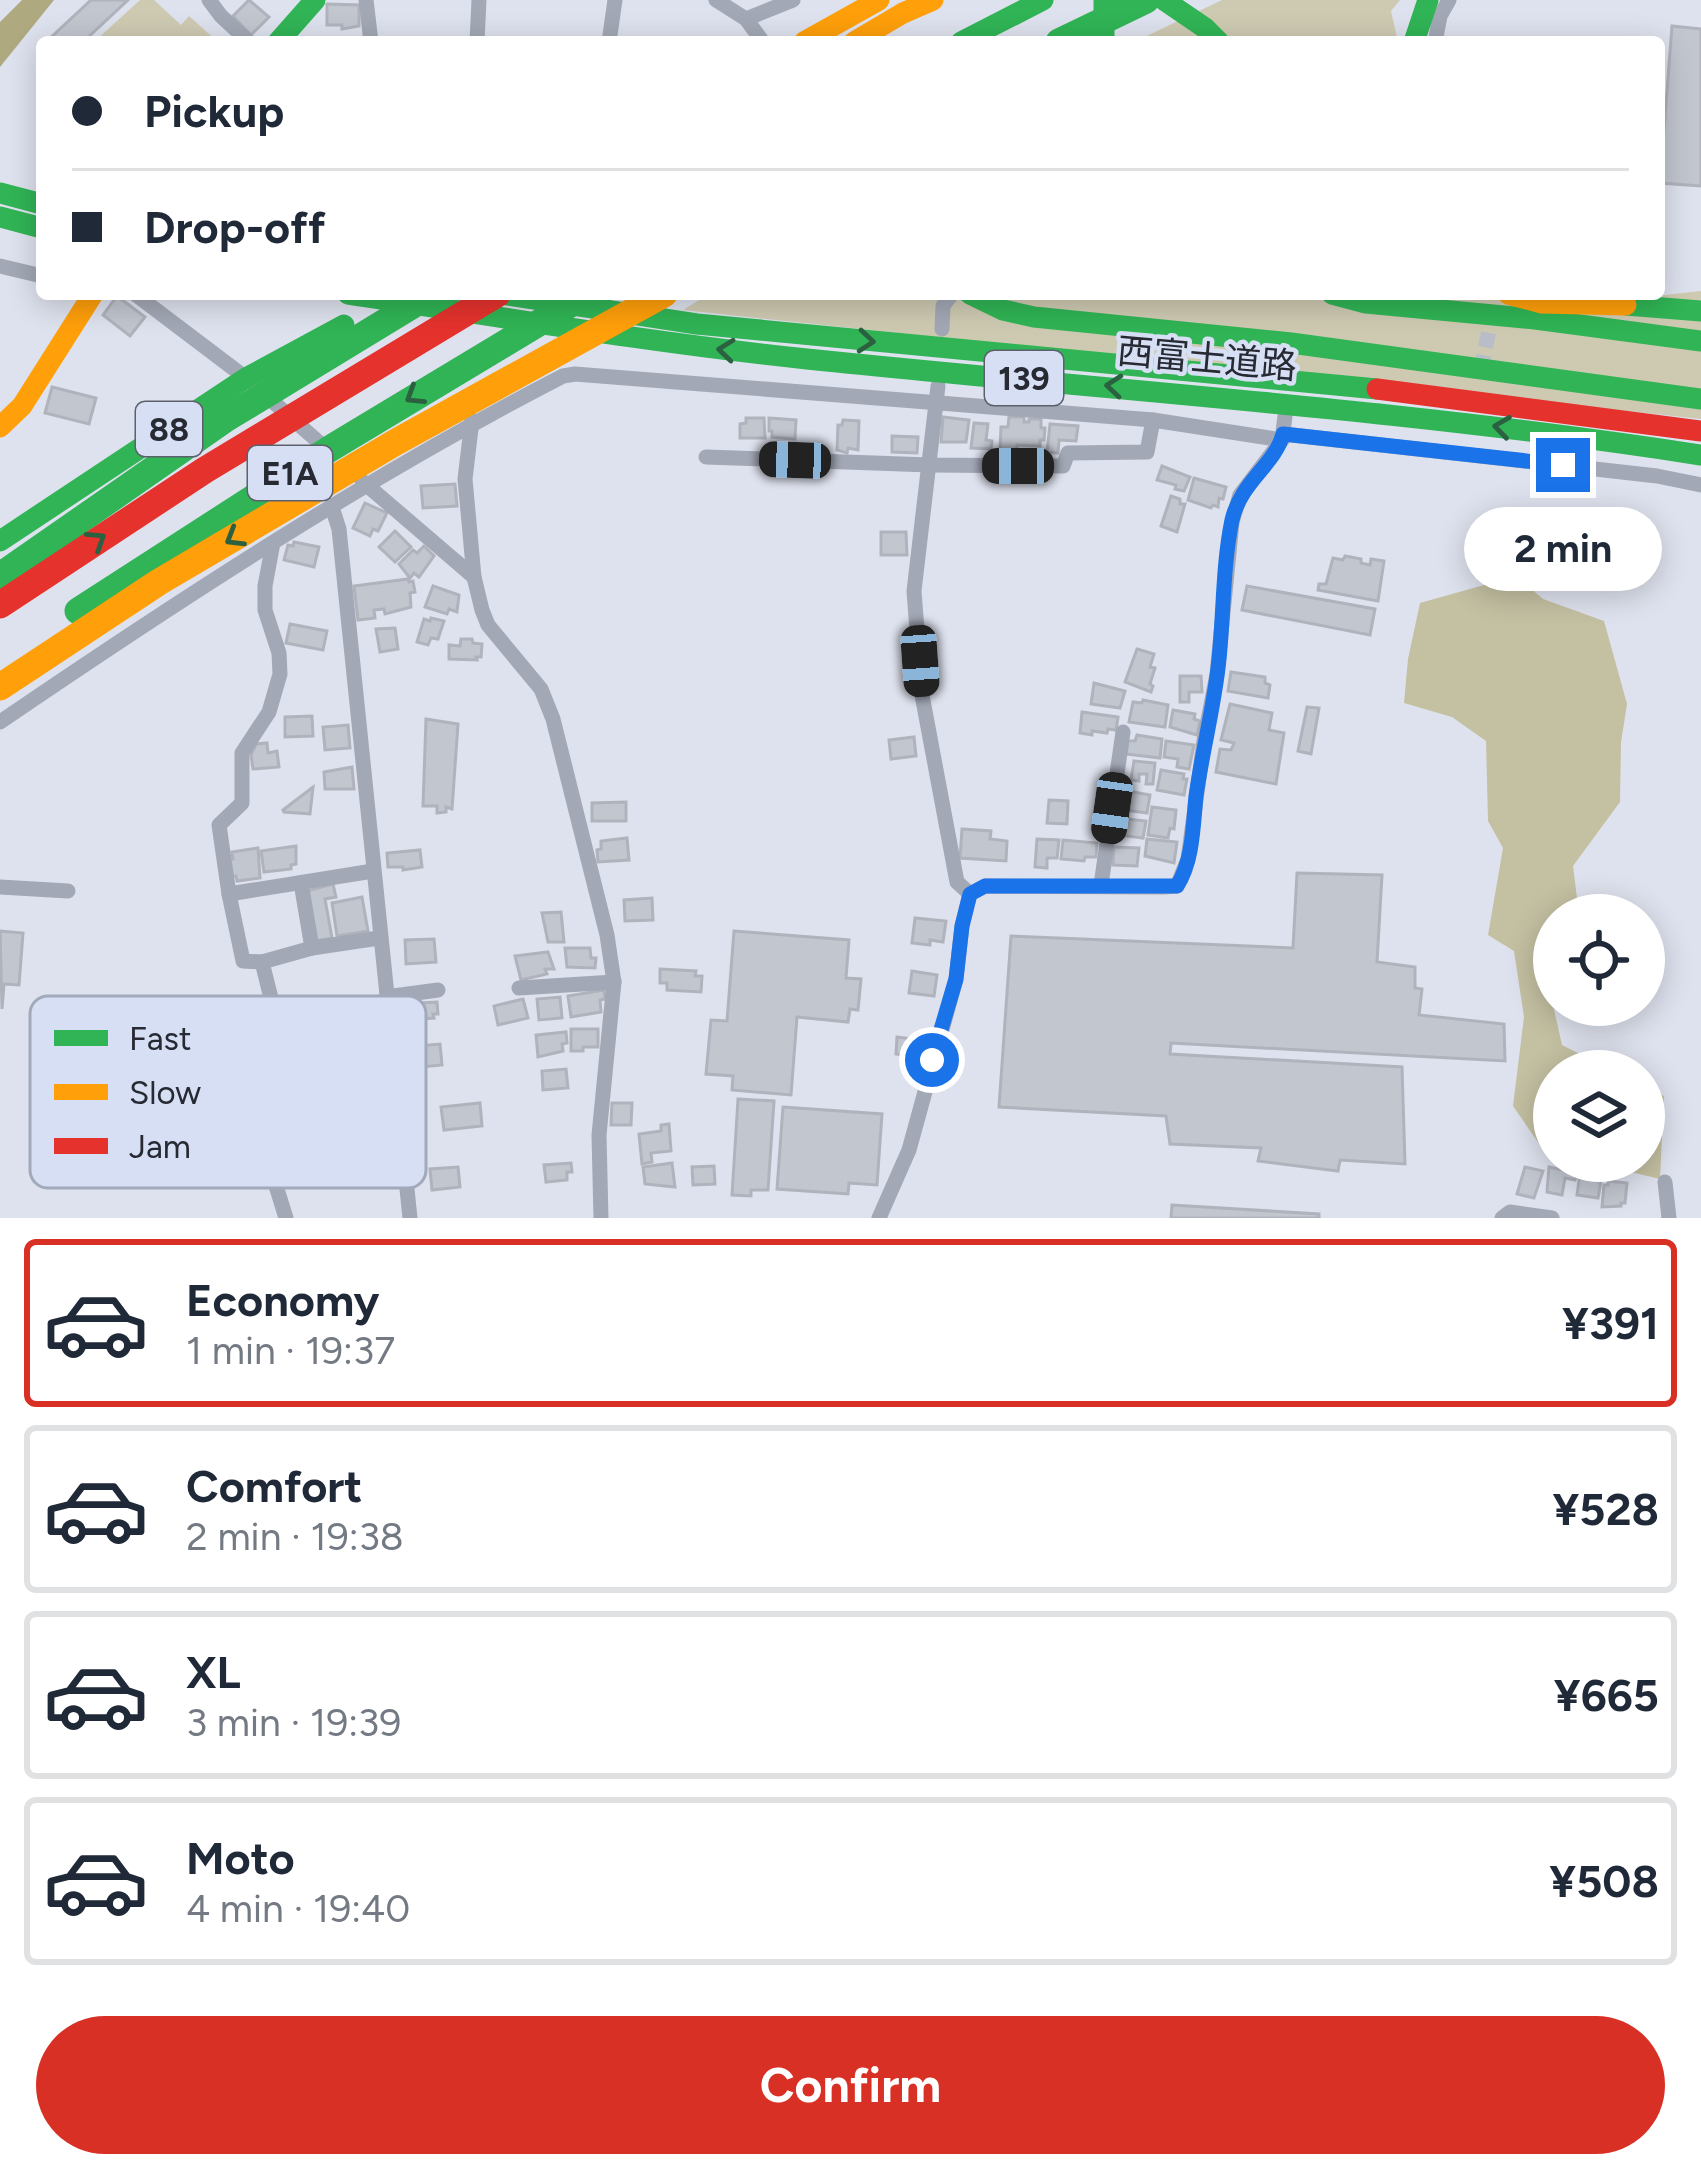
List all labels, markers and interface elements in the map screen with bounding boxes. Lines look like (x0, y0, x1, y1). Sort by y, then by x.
text: Pickup (144, 84, 284, 138)
text: Drop-off (144, 200, 326, 254)
one-way arrow (857, 328, 876, 353)
street label: 西富士道路 (1115, 329, 1298, 388)
one-way arrow (716, 338, 735, 363)
road number: 139 (985, 351, 1063, 405)
one-way arrow (1104, 374, 1123, 399)
one-way arrow (405, 382, 427, 404)
road number: 88 (136, 402, 202, 456)
one-way arrow (1492, 415, 1512, 441)
route end (1536, 438, 1590, 492)
car (758, 441, 832, 479)
road number: E1A (248, 446, 332, 500)
car (982, 448, 1054, 484)
callout: 2 min (1464, 507, 1662, 591)
one-way arrow (225, 524, 246, 547)
text: 2 min (1514, 525, 1612, 572)
one-way arrow (84, 531, 106, 554)
car (900, 624, 940, 698)
car (1089, 770, 1135, 846)
map controls (1533, 894, 1665, 1182)
button: locate (1533, 894, 1665, 1026)
legend (30, 996, 426, 1188)
text: Fast (129, 1019, 191, 1058)
route start (905, 1033, 959, 1087)
button: layers (1533, 1050, 1665, 1182)
text: Slow (129, 1073, 201, 1112)
text: Jam (129, 1127, 191, 1166)
icon: car (42, 1269, 150, 1377)
text: Economy (186, 1273, 379, 1327)
text: ¥391 (1562, 1296, 1659, 1350)
text: 1 min · 19:37 (186, 1327, 395, 1374)
icon: car (42, 1455, 150, 1563)
text: Comfort (186, 1459, 362, 1513)
text: ¥528 (1552, 1482, 1659, 1536)
text: 2 min · 19:38 (186, 1513, 404, 1560)
icon: car (42, 1641, 150, 1749)
text: XL (186, 1645, 241, 1699)
text: ¥665 (1554, 1668, 1659, 1722)
text: 3 min · 19:39 (186, 1699, 401, 1746)
icon: car (42, 1827, 150, 1935)
text: Moto (186, 1831, 295, 1885)
text: ¥508 (1549, 1854, 1659, 1908)
text: 4 min · 19:40 (186, 1885, 410, 1932)
button: Confirm (36, 2016, 1665, 2154)

